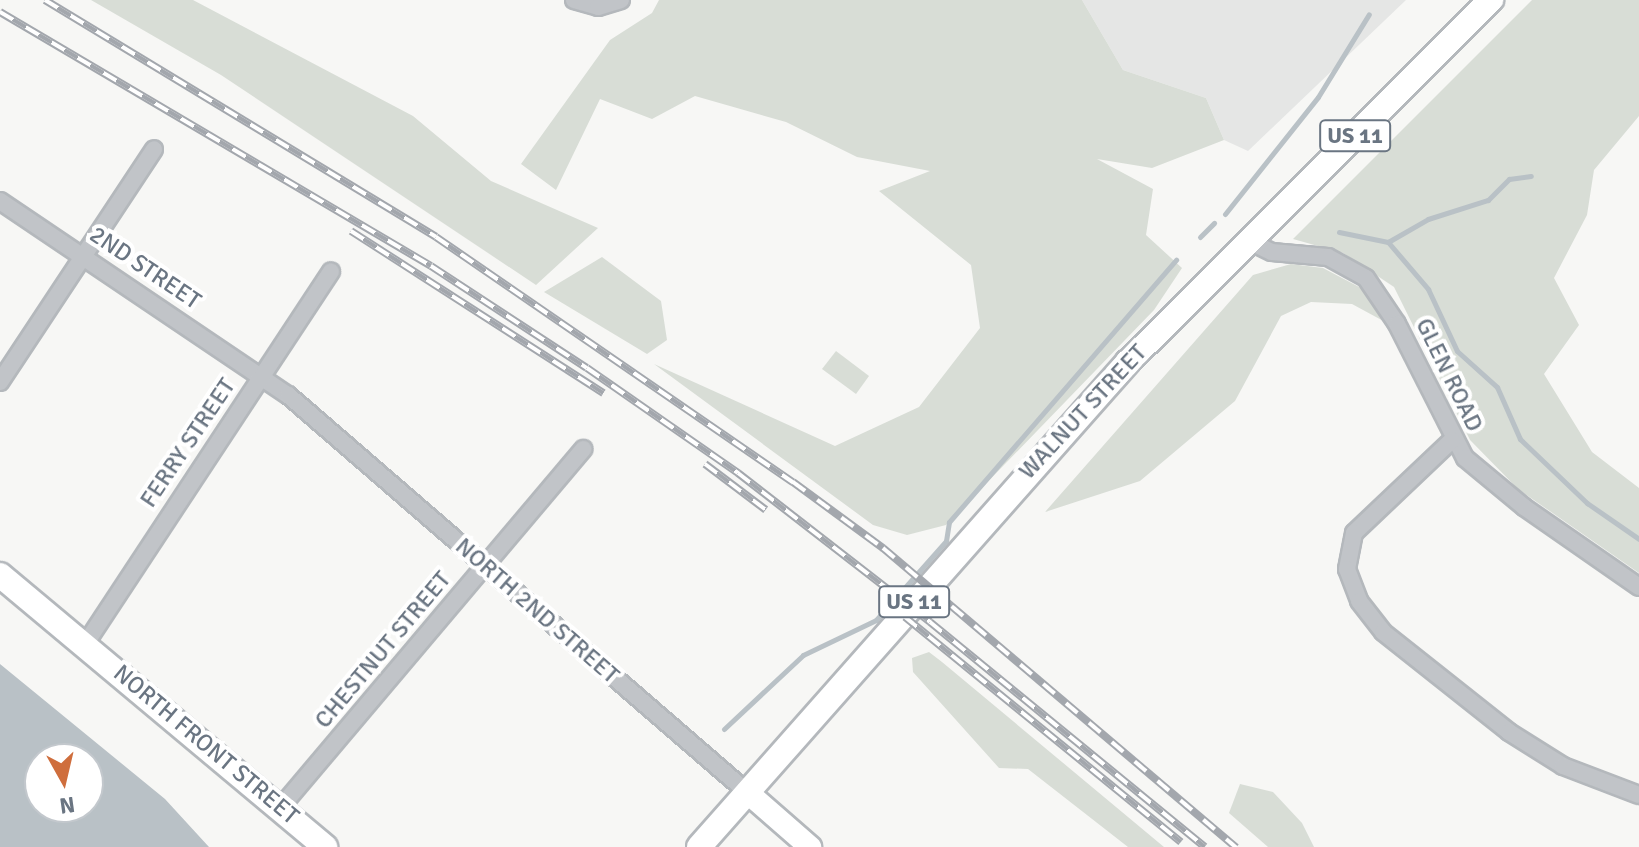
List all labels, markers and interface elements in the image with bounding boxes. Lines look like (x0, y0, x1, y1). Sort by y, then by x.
road number: US 11 (1319, 118, 1391, 154)
street label: 2ND STREET (84, 220, 206, 316)
street label: GLEN ROAD (1409, 314, 1489, 436)
street label: WALNUT STREET (1013, 339, 1153, 485)
street label: FERRY STREET (134, 373, 242, 513)
street label: NORTH 2ND STREET (449, 532, 625, 690)
street label: CHESTNUT STREET (309, 566, 457, 734)
road number: US 11 (878, 584, 950, 620)
street label: NORTH FRONT STREET (107, 659, 305, 831)
north arrow (24, 743, 104, 823)
text: N (58, 791, 77, 820)

